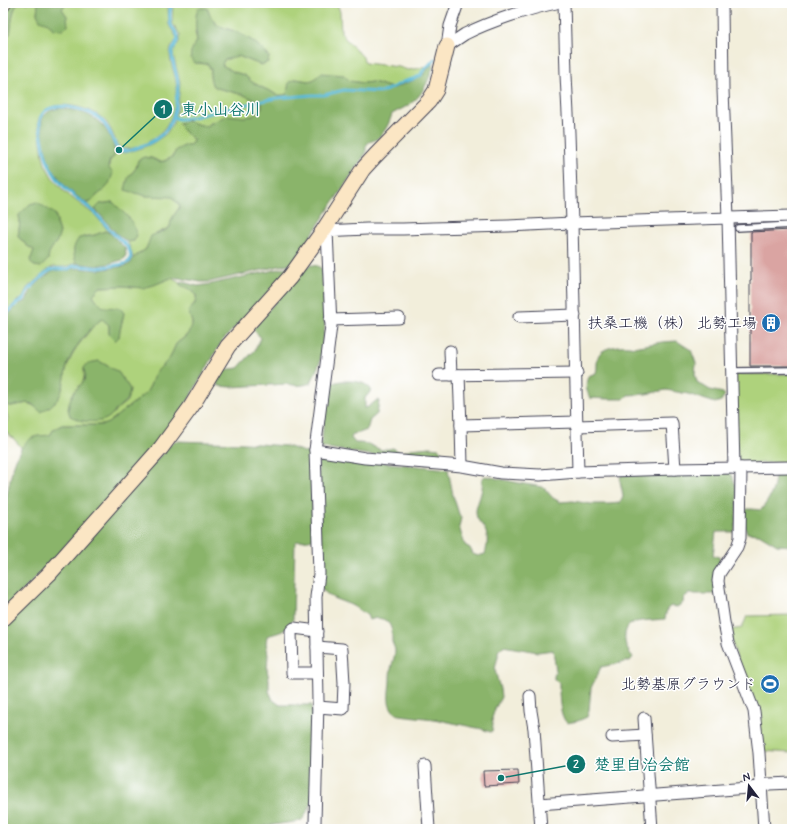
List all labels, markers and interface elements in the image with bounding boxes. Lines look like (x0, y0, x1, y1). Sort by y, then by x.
callout: 東小山谷川 (153, 95, 269, 123)
text: 東小山谷川 (181, 100, 261, 121)
text: 1 (160, 102, 166, 118)
building icon: 扶桑工機（株） 北勢工場 (760, 312, 782, 334)
place label: 扶桑工機（株） 北勢工場 (588, 314, 757, 334)
sports icon: 北勢基原グラウンド (759, 673, 781, 695)
place label: 北勢基原グラウンド (621, 675, 756, 695)
callout: 楚里自治会館 (566, 750, 698, 778)
text: 楚里自治会館 (594, 755, 690, 776)
text: 2 (573, 757, 579, 773)
north arrow (729, 766, 769, 806)
text: N (741, 770, 752, 785)

